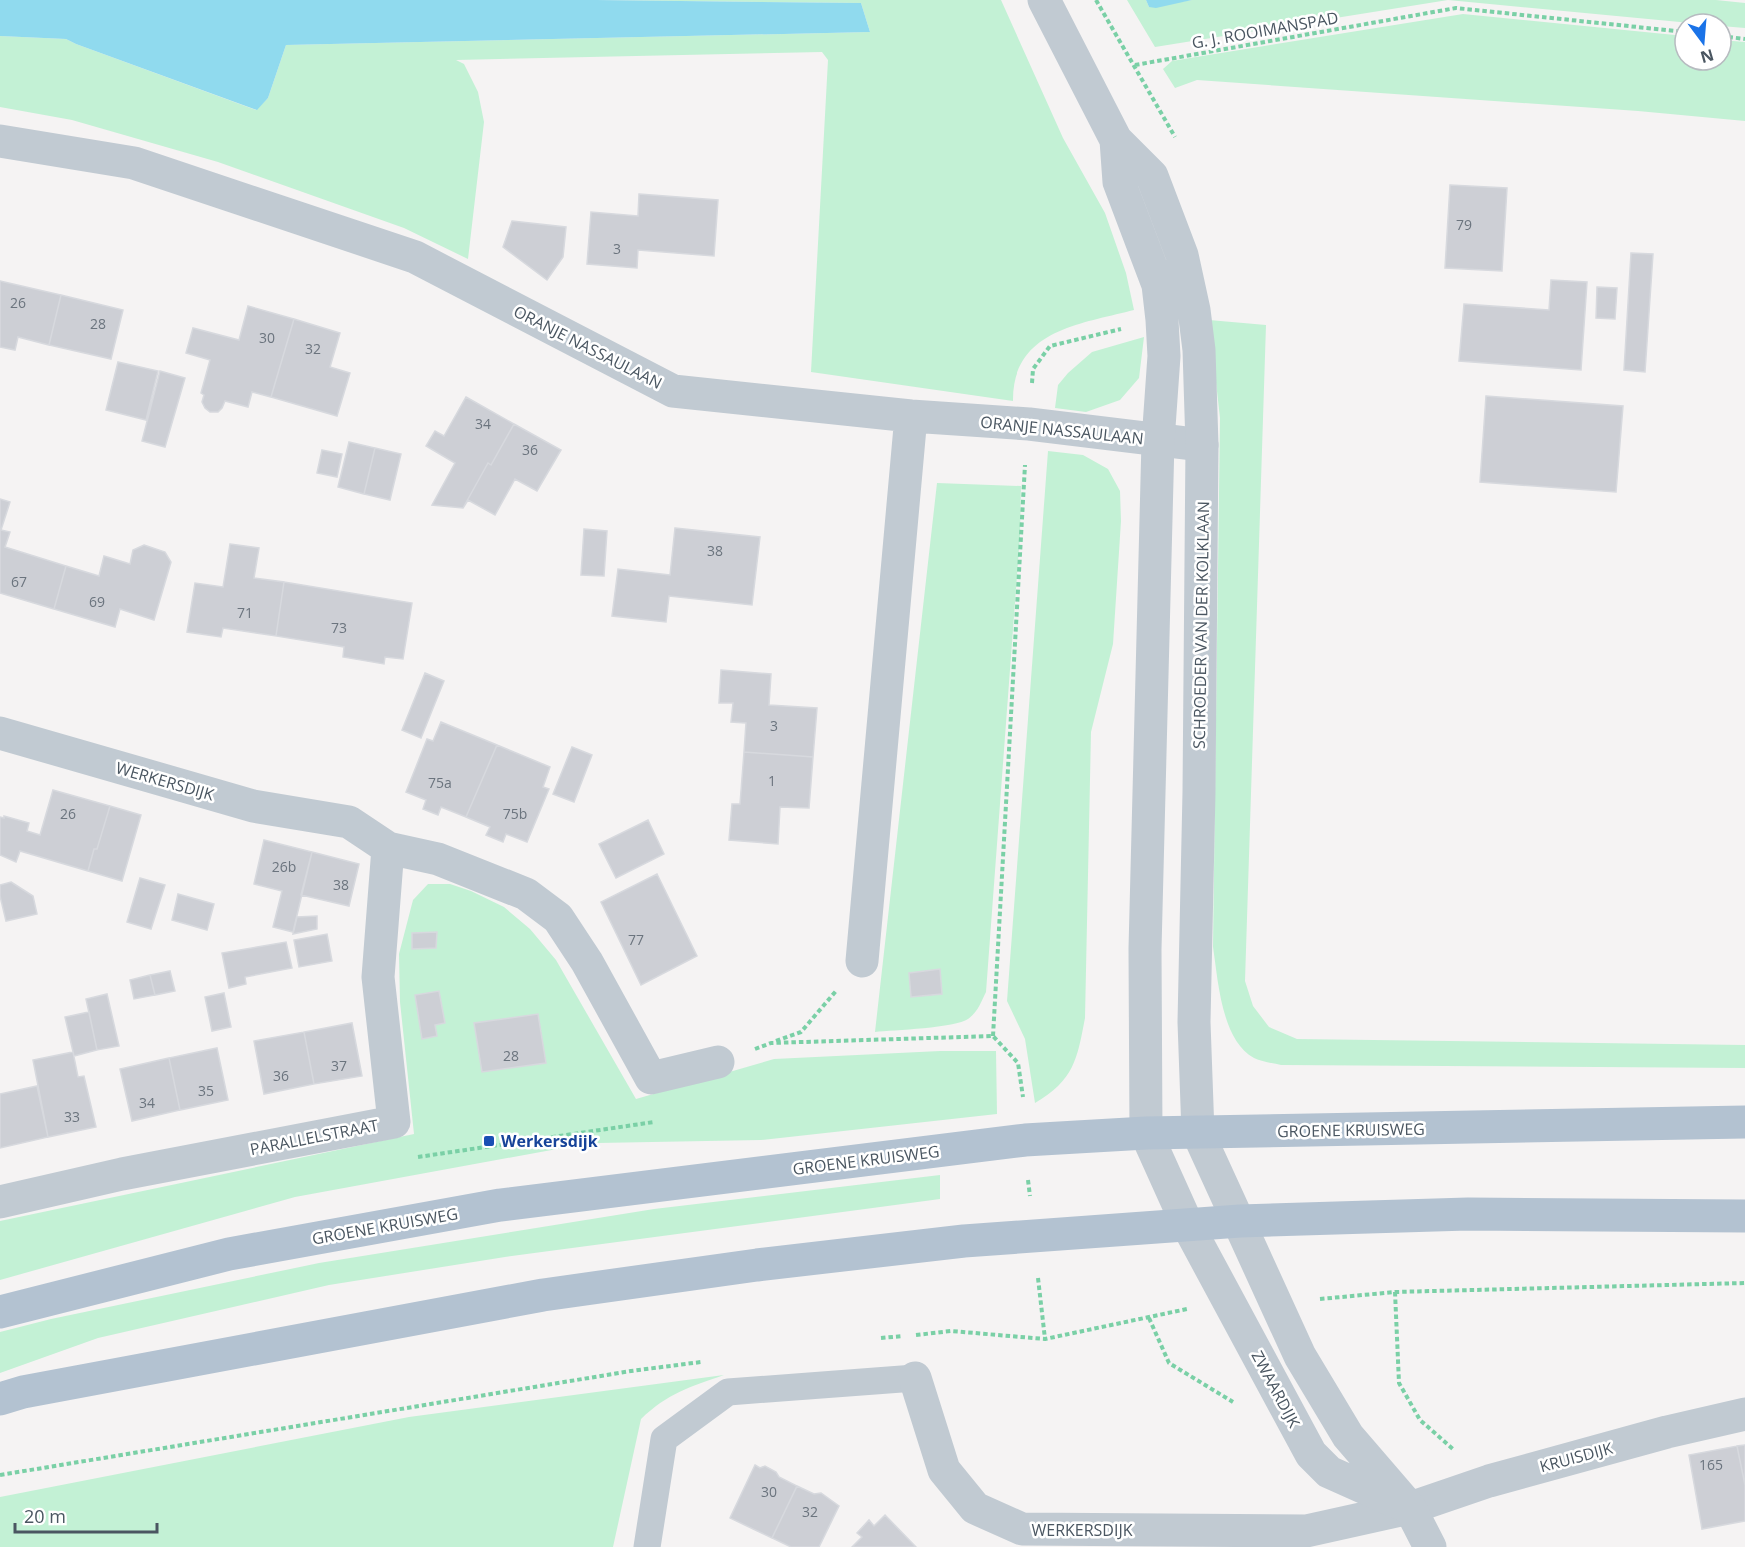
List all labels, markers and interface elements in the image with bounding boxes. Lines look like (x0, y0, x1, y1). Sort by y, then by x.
street label: G. J. ROOIMANSPAD (1190, 6, 1340, 54)
north arrow (1673, 12, 1733, 72)
text: N (1698, 44, 1716, 69)
house number: 79 (1456, 215, 1472, 234)
house number: 3 (613, 239, 621, 258)
house number: 26 (10, 293, 26, 312)
street label: ORANJE NASSAULAAN (510, 300, 666, 394)
house number: 28 (90, 314, 106, 333)
house number: 30 (259, 328, 275, 347)
house number: 32 (305, 339, 321, 358)
street label: ORANJE NASSAULAAN (979, 410, 1145, 450)
house number: 34 (475, 414, 491, 433)
house number: 36 (522, 440, 538, 459)
street label: SCHROEDER VAN DER KOLKLAAN (1188, 501, 1214, 749)
house number: 38 (707, 541, 723, 560)
house number: 67 (11, 572, 27, 591)
house number: 69 (89, 592, 105, 611)
house number: 71 (237, 603, 253, 622)
house number: 73 (331, 618, 347, 637)
house number: 3 (770, 716, 778, 735)
street label: WERKERSDIJK (113, 756, 217, 806)
house number: 1 (768, 771, 776, 790)
house number: 75a (428, 773, 452, 792)
house number: 26 (60, 804, 76, 823)
house number: 75b (503, 804, 527, 823)
house number: 26b (272, 857, 296, 876)
house number: 38 (333, 875, 349, 894)
house number: 77 (628, 930, 644, 949)
house number: 28 (503, 1046, 519, 1065)
house number: 37 (331, 1056, 347, 1075)
house number: 36 (273, 1066, 289, 1085)
house number: 35 (198, 1081, 214, 1100)
house number: 34 (139, 1093, 155, 1112)
house number: 33 (64, 1107, 80, 1126)
street label: PARALLELSTRAAT (248, 1114, 380, 1160)
street label: GROENE KRUISWEG (1277, 1118, 1425, 1142)
place label: Werkersdijk (501, 1130, 598, 1152)
marker: Werkersdijk (482, 1134, 496, 1148)
street label: GROENE KRUISWEG (791, 1140, 941, 1180)
street label: GROENE KRUISWEG (310, 1202, 460, 1250)
street label: ZWAARDIJK (1247, 1347, 1306, 1432)
street label: KRUISDIJK (1537, 1437, 1615, 1477)
house number: 165 (1699, 1455, 1723, 1474)
house number: 30 (761, 1482, 777, 1501)
scale bar (15, 1496, 158, 1534)
house number: 32 (802, 1502, 818, 1521)
text: 20 m (24, 1504, 66, 1528)
street label: WERKERSDIJK (1031, 1519, 1133, 1541)

